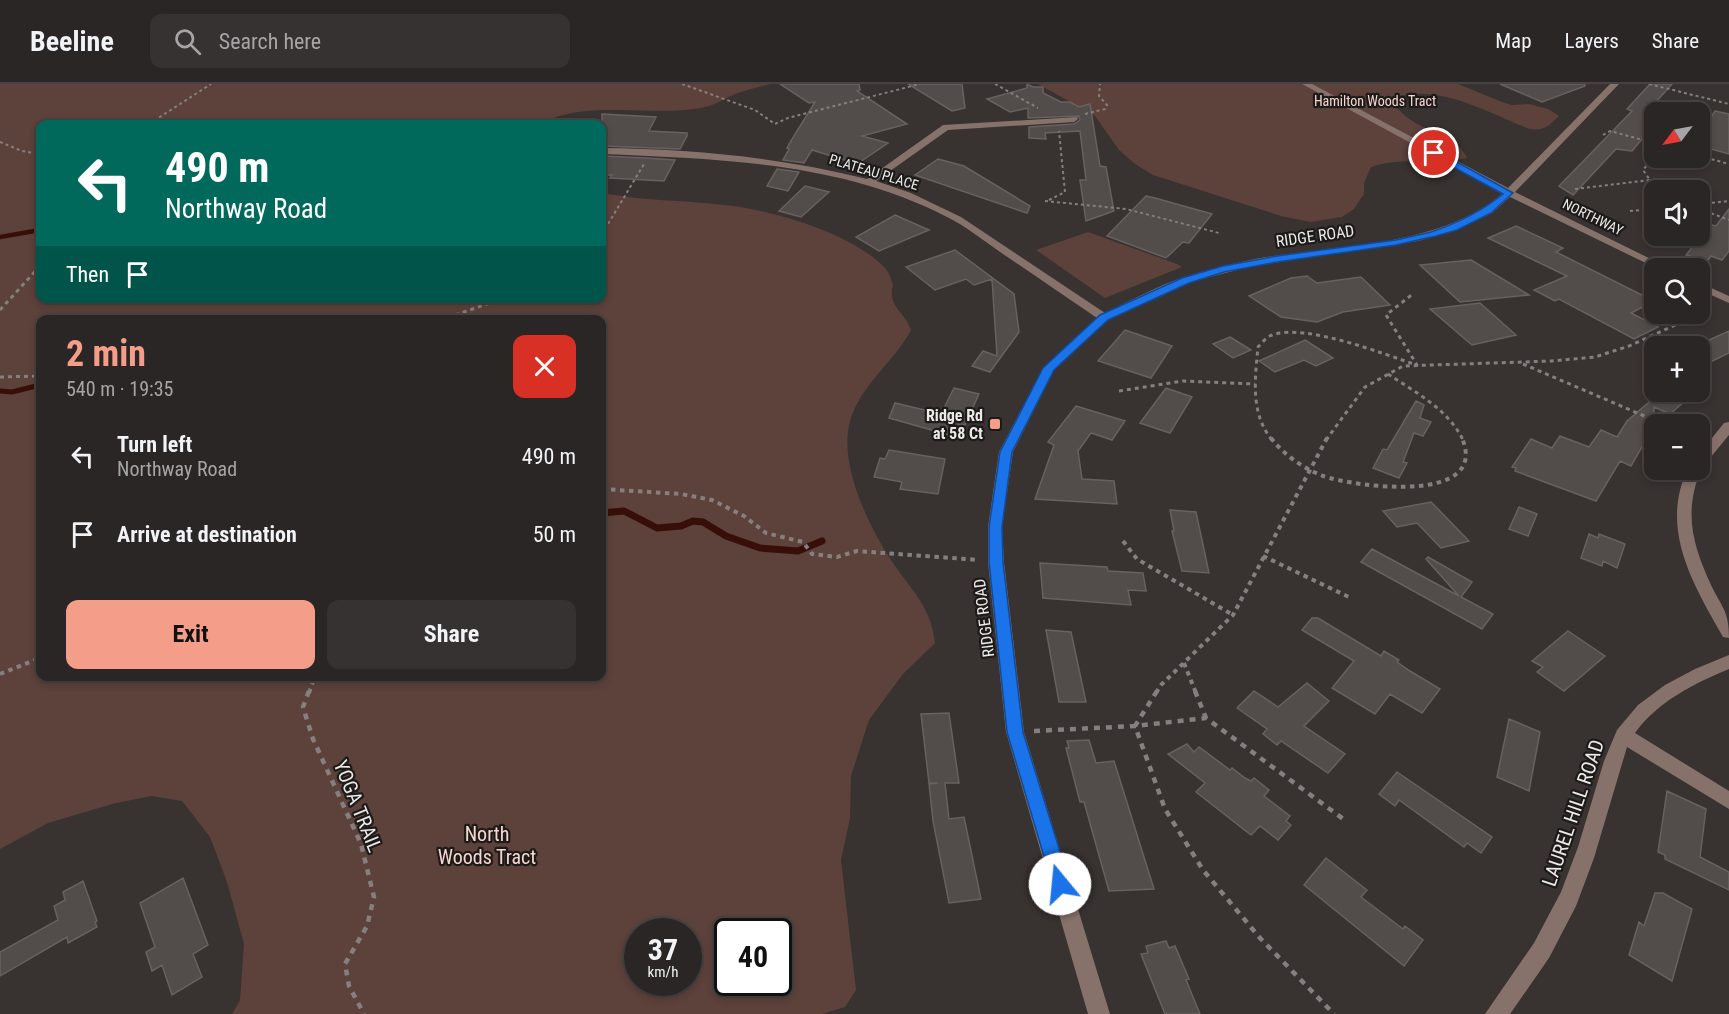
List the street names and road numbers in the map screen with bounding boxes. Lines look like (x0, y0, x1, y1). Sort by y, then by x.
street label: PLATEAU PLACE (827, 151, 921, 193)
street label: NORTHWAY (1560, 196, 1626, 239)
street label: RIDGE ROAD (1275, 221, 1355, 251)
street label: RIDGE ROAD (970, 578, 998, 658)
street label: LAUREL HILL ROAD (1537, 737, 1609, 889)
street label: YOGA TRAIL (329, 757, 387, 855)

